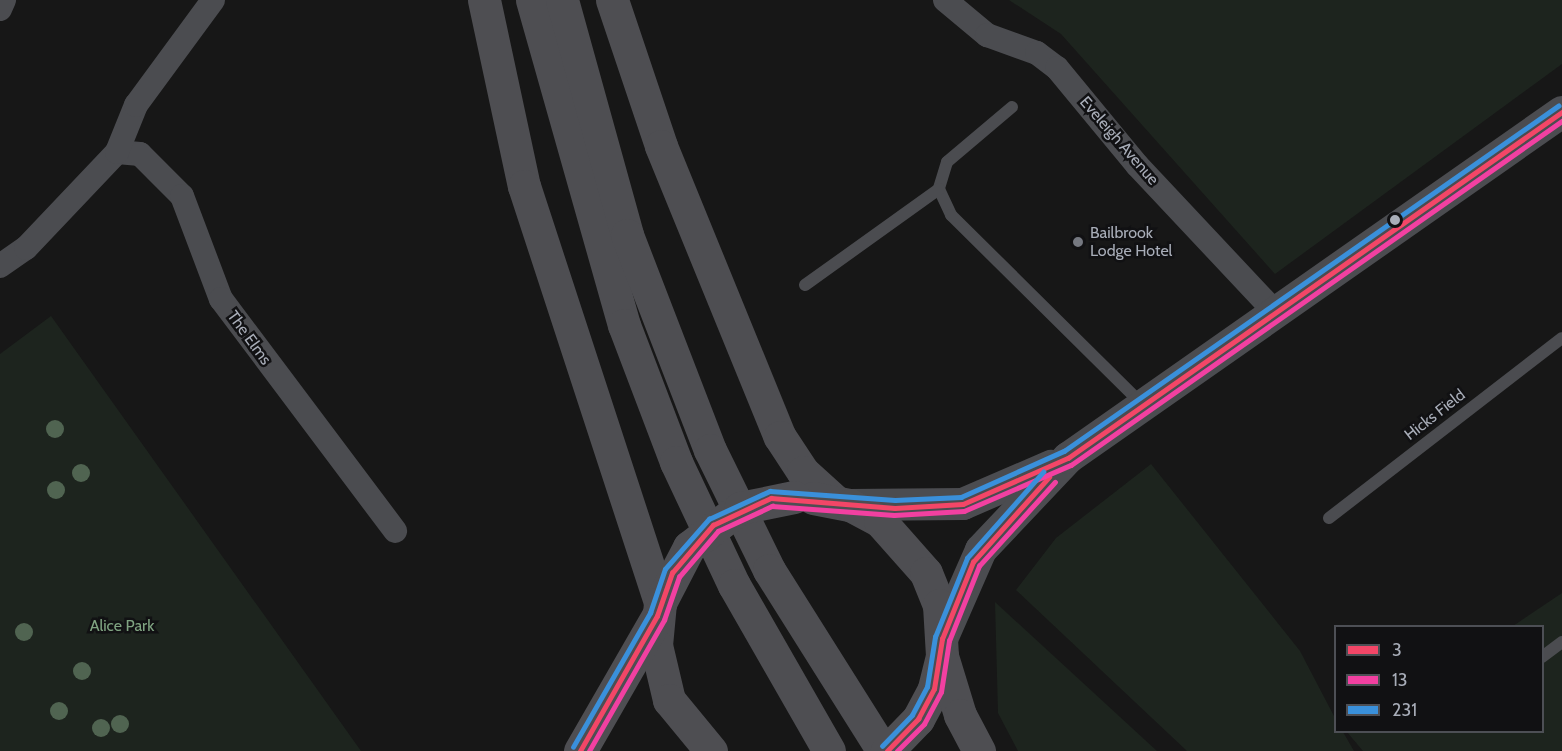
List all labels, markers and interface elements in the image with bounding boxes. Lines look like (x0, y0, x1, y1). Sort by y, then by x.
street label: Eveleigh Avenue (1075, 93, 1163, 189)
unlabelled marker (1389, 214, 1401, 226)
place label: Bailbrook Lodge Hotel (1090, 223, 1172, 261)
marker: Bailbrook Lodge Hotel (1071, 235, 1085, 249)
street label: The Elms (223, 307, 275, 369)
street label: Hicks Field (1401, 385, 1469, 445)
park label: Alice Park (90, 616, 154, 636)
legend (1334, 625, 1544, 733)
text: 3 (1392, 639, 1402, 661)
text: 13 (1392, 669, 1408, 691)
text: 231 (1392, 699, 1417, 721)

